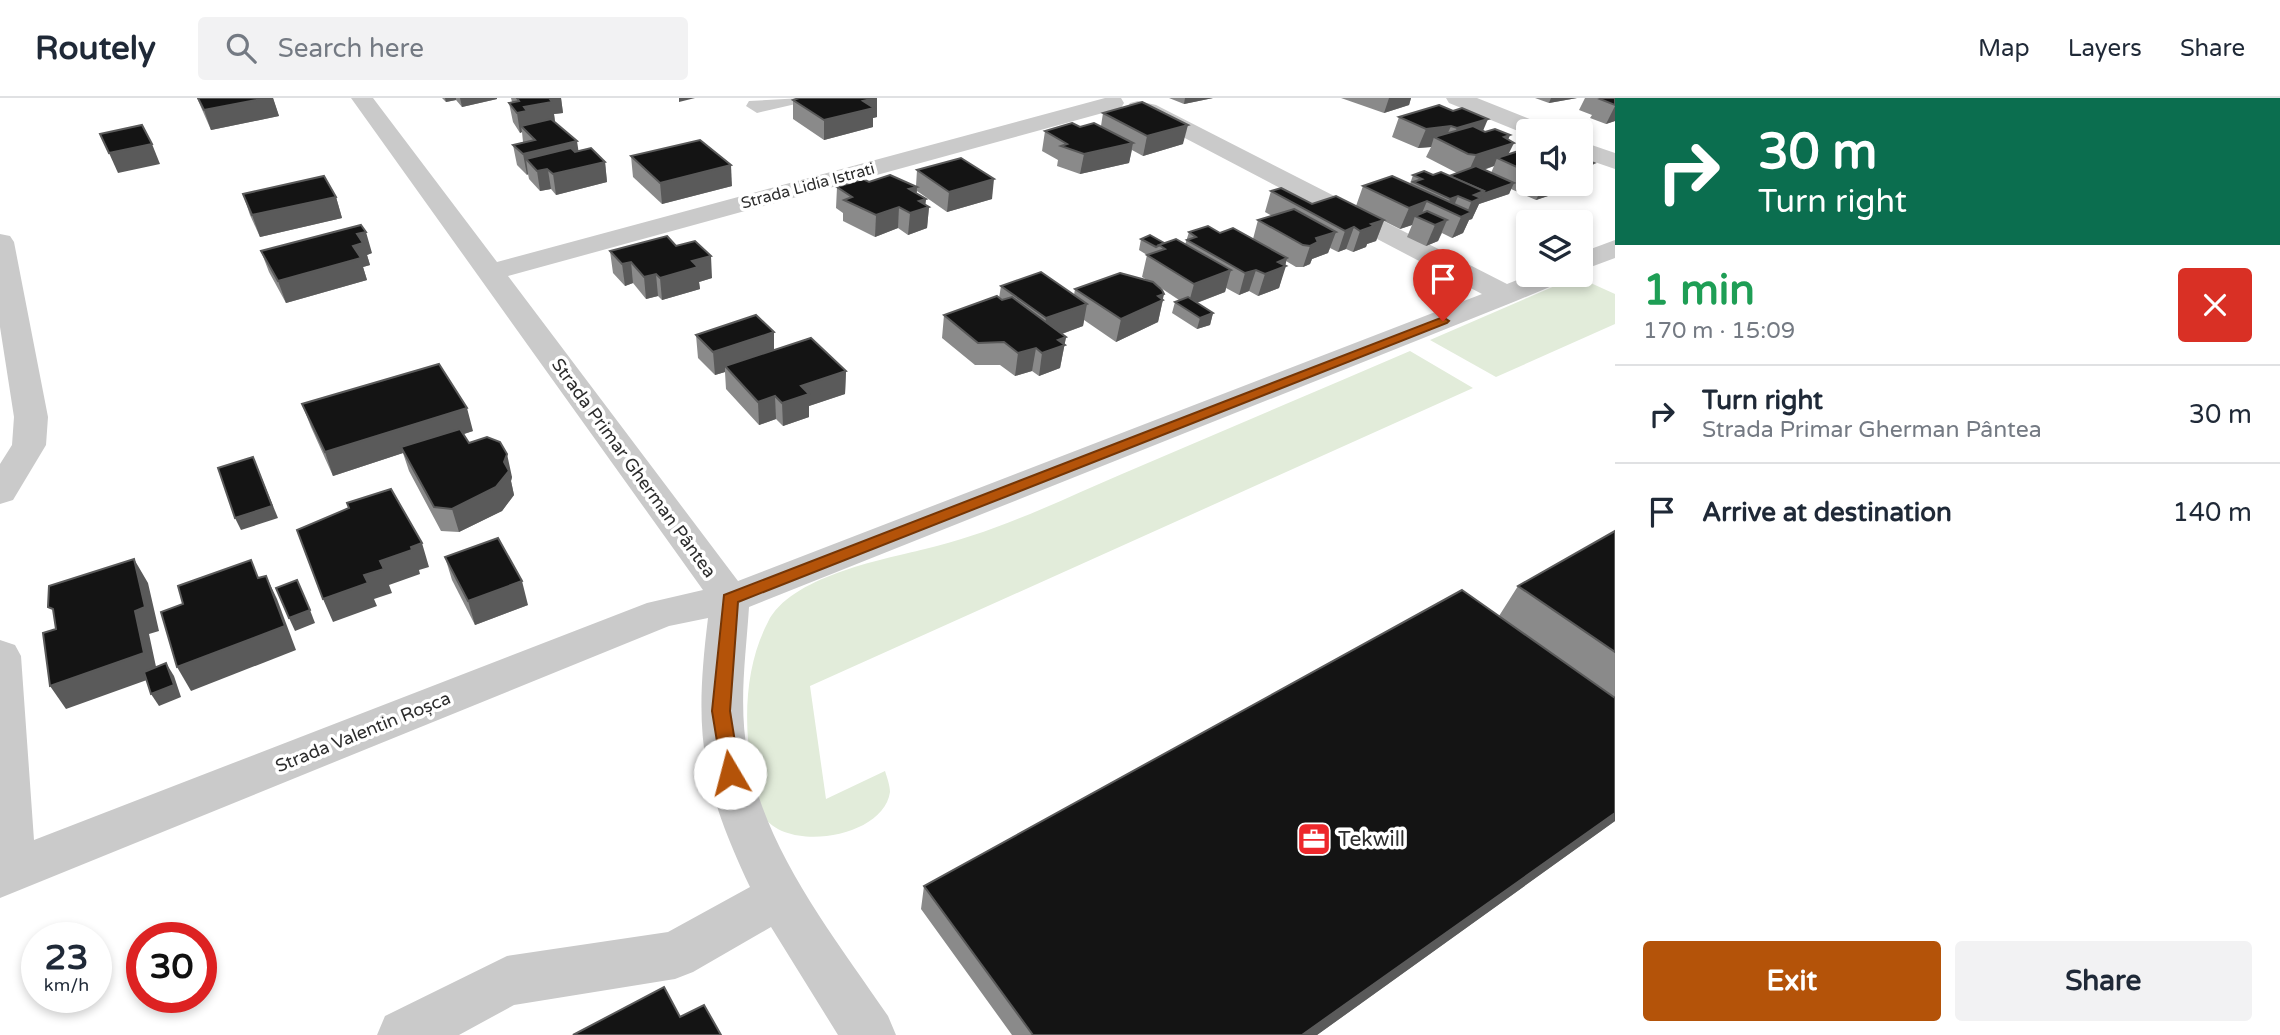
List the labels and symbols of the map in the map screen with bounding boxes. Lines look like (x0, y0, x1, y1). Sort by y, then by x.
street label: Strada Lidia Istrati (739, 159, 877, 213)
pin (1413, 249, 1473, 321)
street label: Strada Primar Gherman Pântea (547, 354, 721, 582)
street label: Strada Valentin Roșca (272, 687, 454, 777)
position arrow (693, 736, 767, 810)
office icon: Tekwill (1295, 820, 1333, 858)
place label: Tekwill (1338, 827, 1405, 852)
speed limit sign: 30 (126, 922, 217, 1013)

